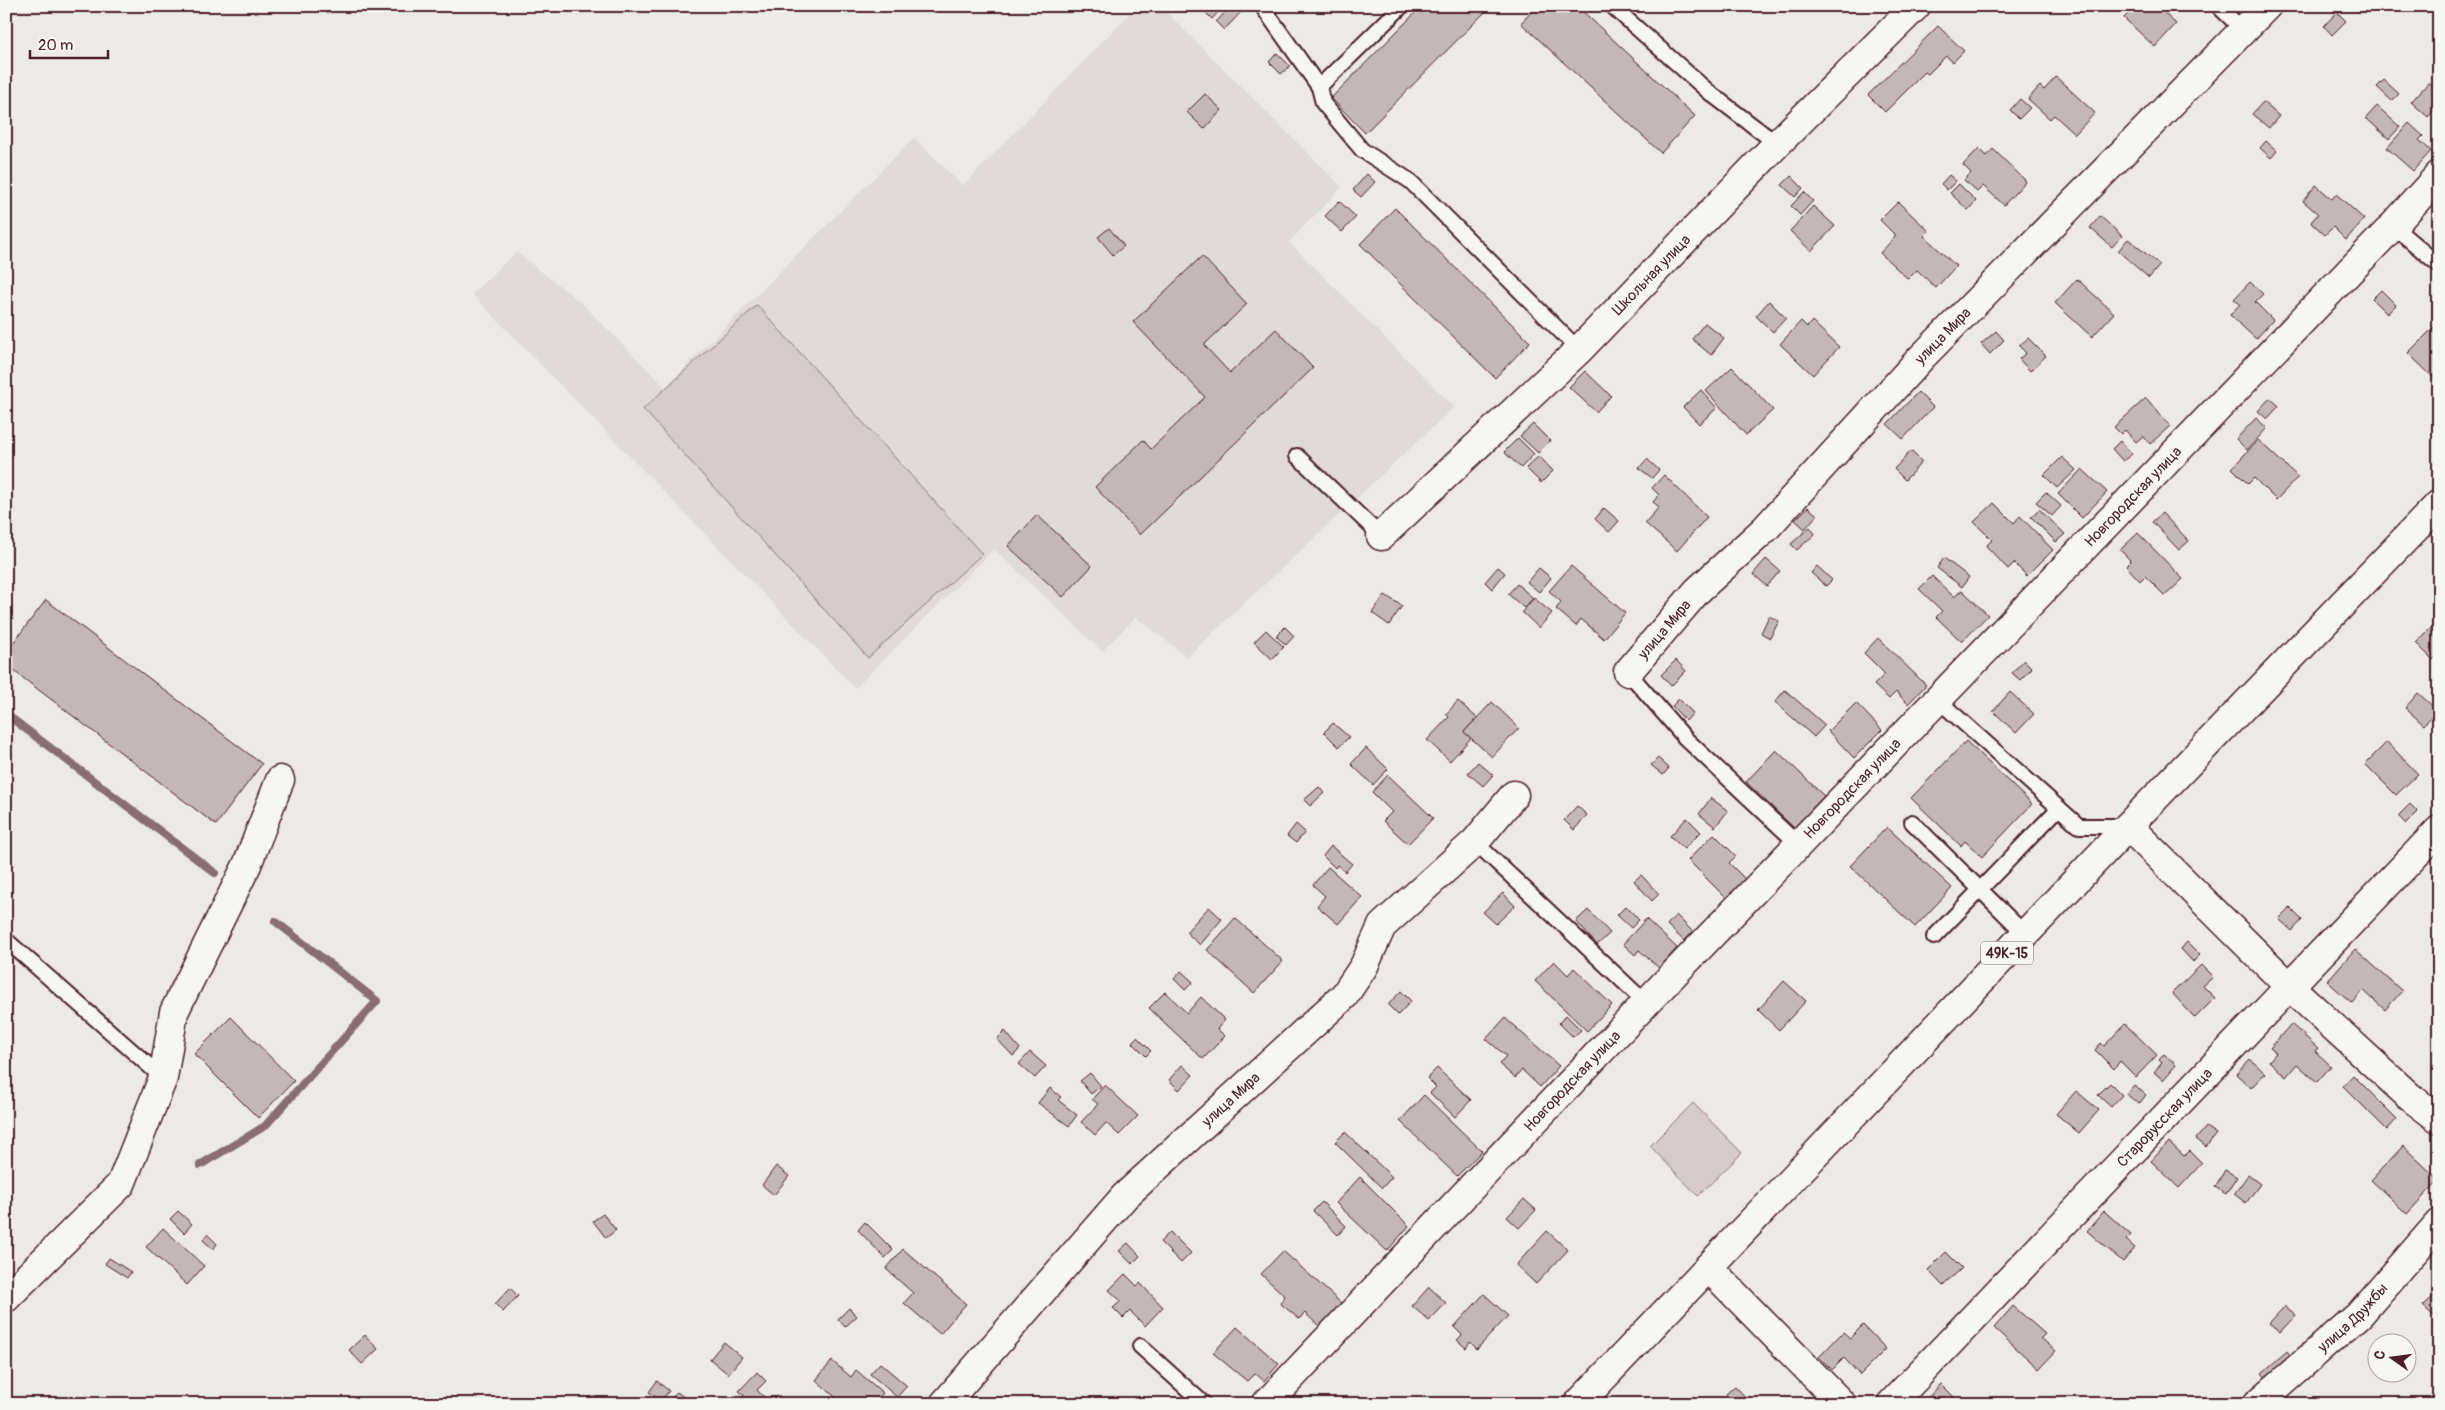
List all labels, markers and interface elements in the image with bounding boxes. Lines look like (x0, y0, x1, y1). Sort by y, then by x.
scale bar (30, 28, 108, 60)
text: 20 m (38, 36, 73, 55)
street label: Школьная улица (1608, 230, 1695, 319)
street label: улица Мира (1910, 303, 1975, 369)
street label: Новгородская улица (2080, 442, 2186, 551)
street label: улица Мира (1633, 596, 1695, 664)
street label: Новгородская улица (1799, 734, 1905, 843)
road number: 49К-15 (1981, 941, 2033, 964)
street label: Новгородская улица (1520, 1026, 1625, 1136)
street label: Старорусская улица (2113, 1064, 2216, 1171)
street label: улица Мира (1197, 1068, 1264, 1131)
street label: улица Дружбы (2313, 1279, 2392, 1357)
north arrow (2368, 1332, 2418, 1382)
text: С (2371, 1348, 2389, 1361)

